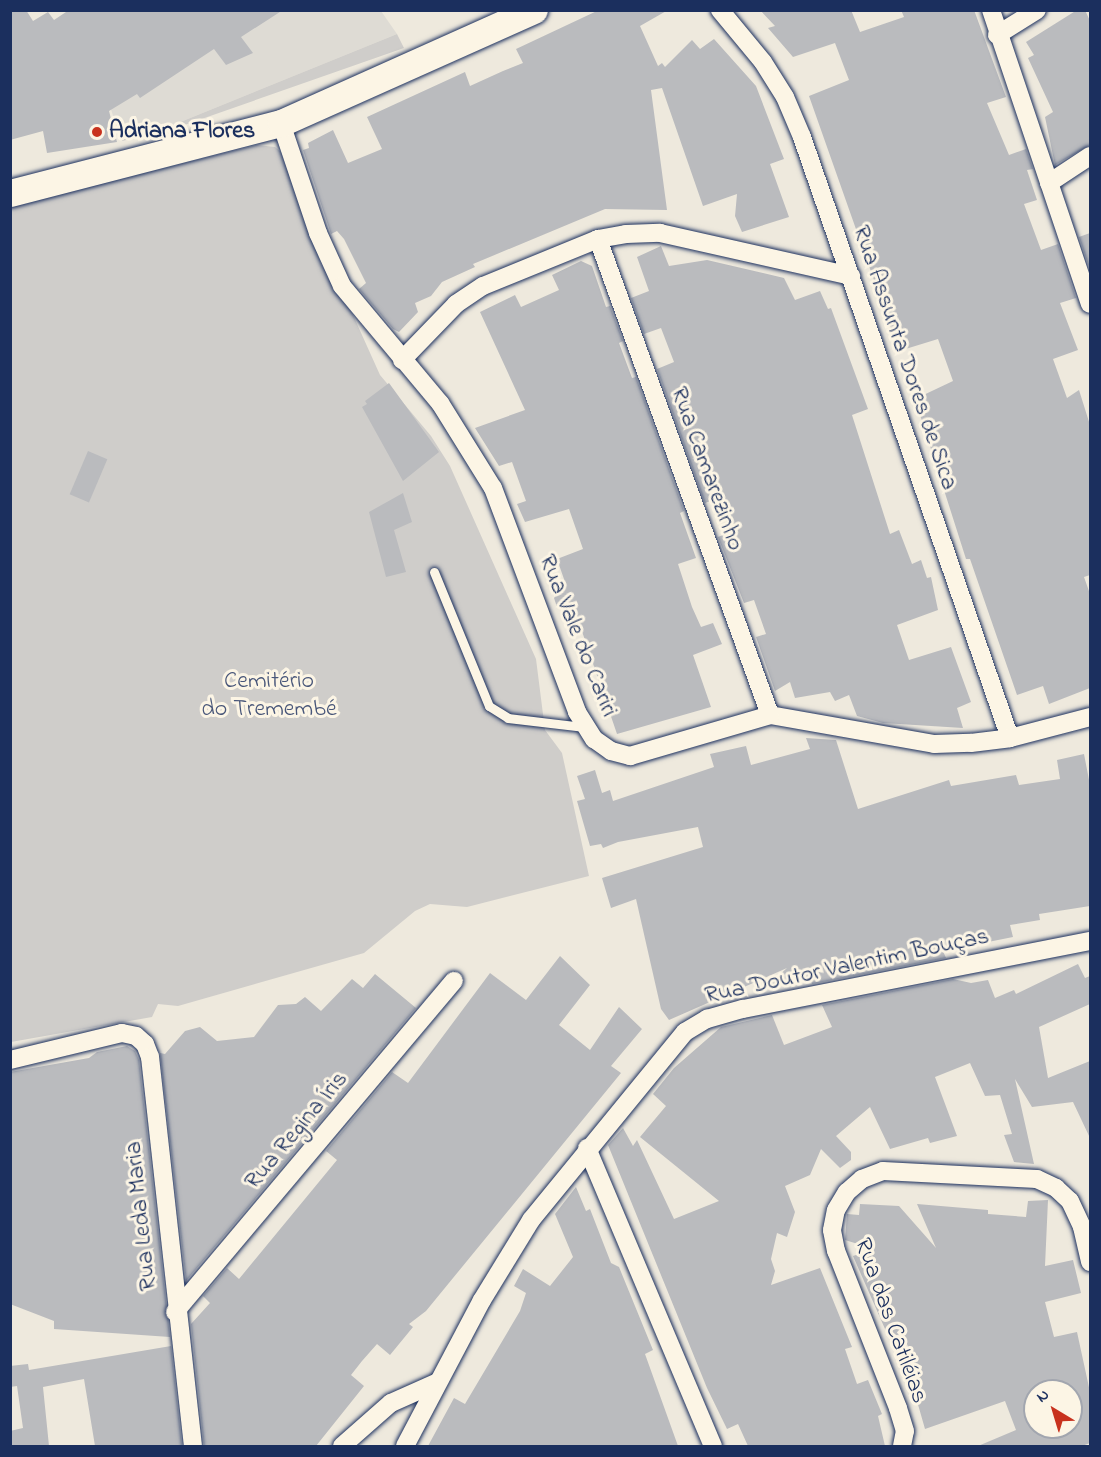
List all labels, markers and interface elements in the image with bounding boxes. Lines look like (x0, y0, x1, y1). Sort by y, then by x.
place label: Adriana Flores (109, 118, 255, 146)
marker: Adriana Flores (90, 125, 104, 139)
street label: Rua Assunta Dores de Sica (845, 222, 963, 494)
street label: Rua Camarezinho (663, 383, 749, 555)
street label: Rua Vale do Cariri (531, 551, 623, 721)
park label: Cemitério do Tremembé (201, 668, 337, 724)
street label: Rua Doutor Valentim Bouças (702, 923, 992, 1011)
street label: Rua Regina Íris (239, 1066, 355, 1196)
street label: Rua Leda Maria (120, 1140, 164, 1292)
street label: Rua das Catiléias (847, 1235, 933, 1407)
north arrow (1023, 1379, 1083, 1439)
text: N (1032, 1384, 1055, 1409)

